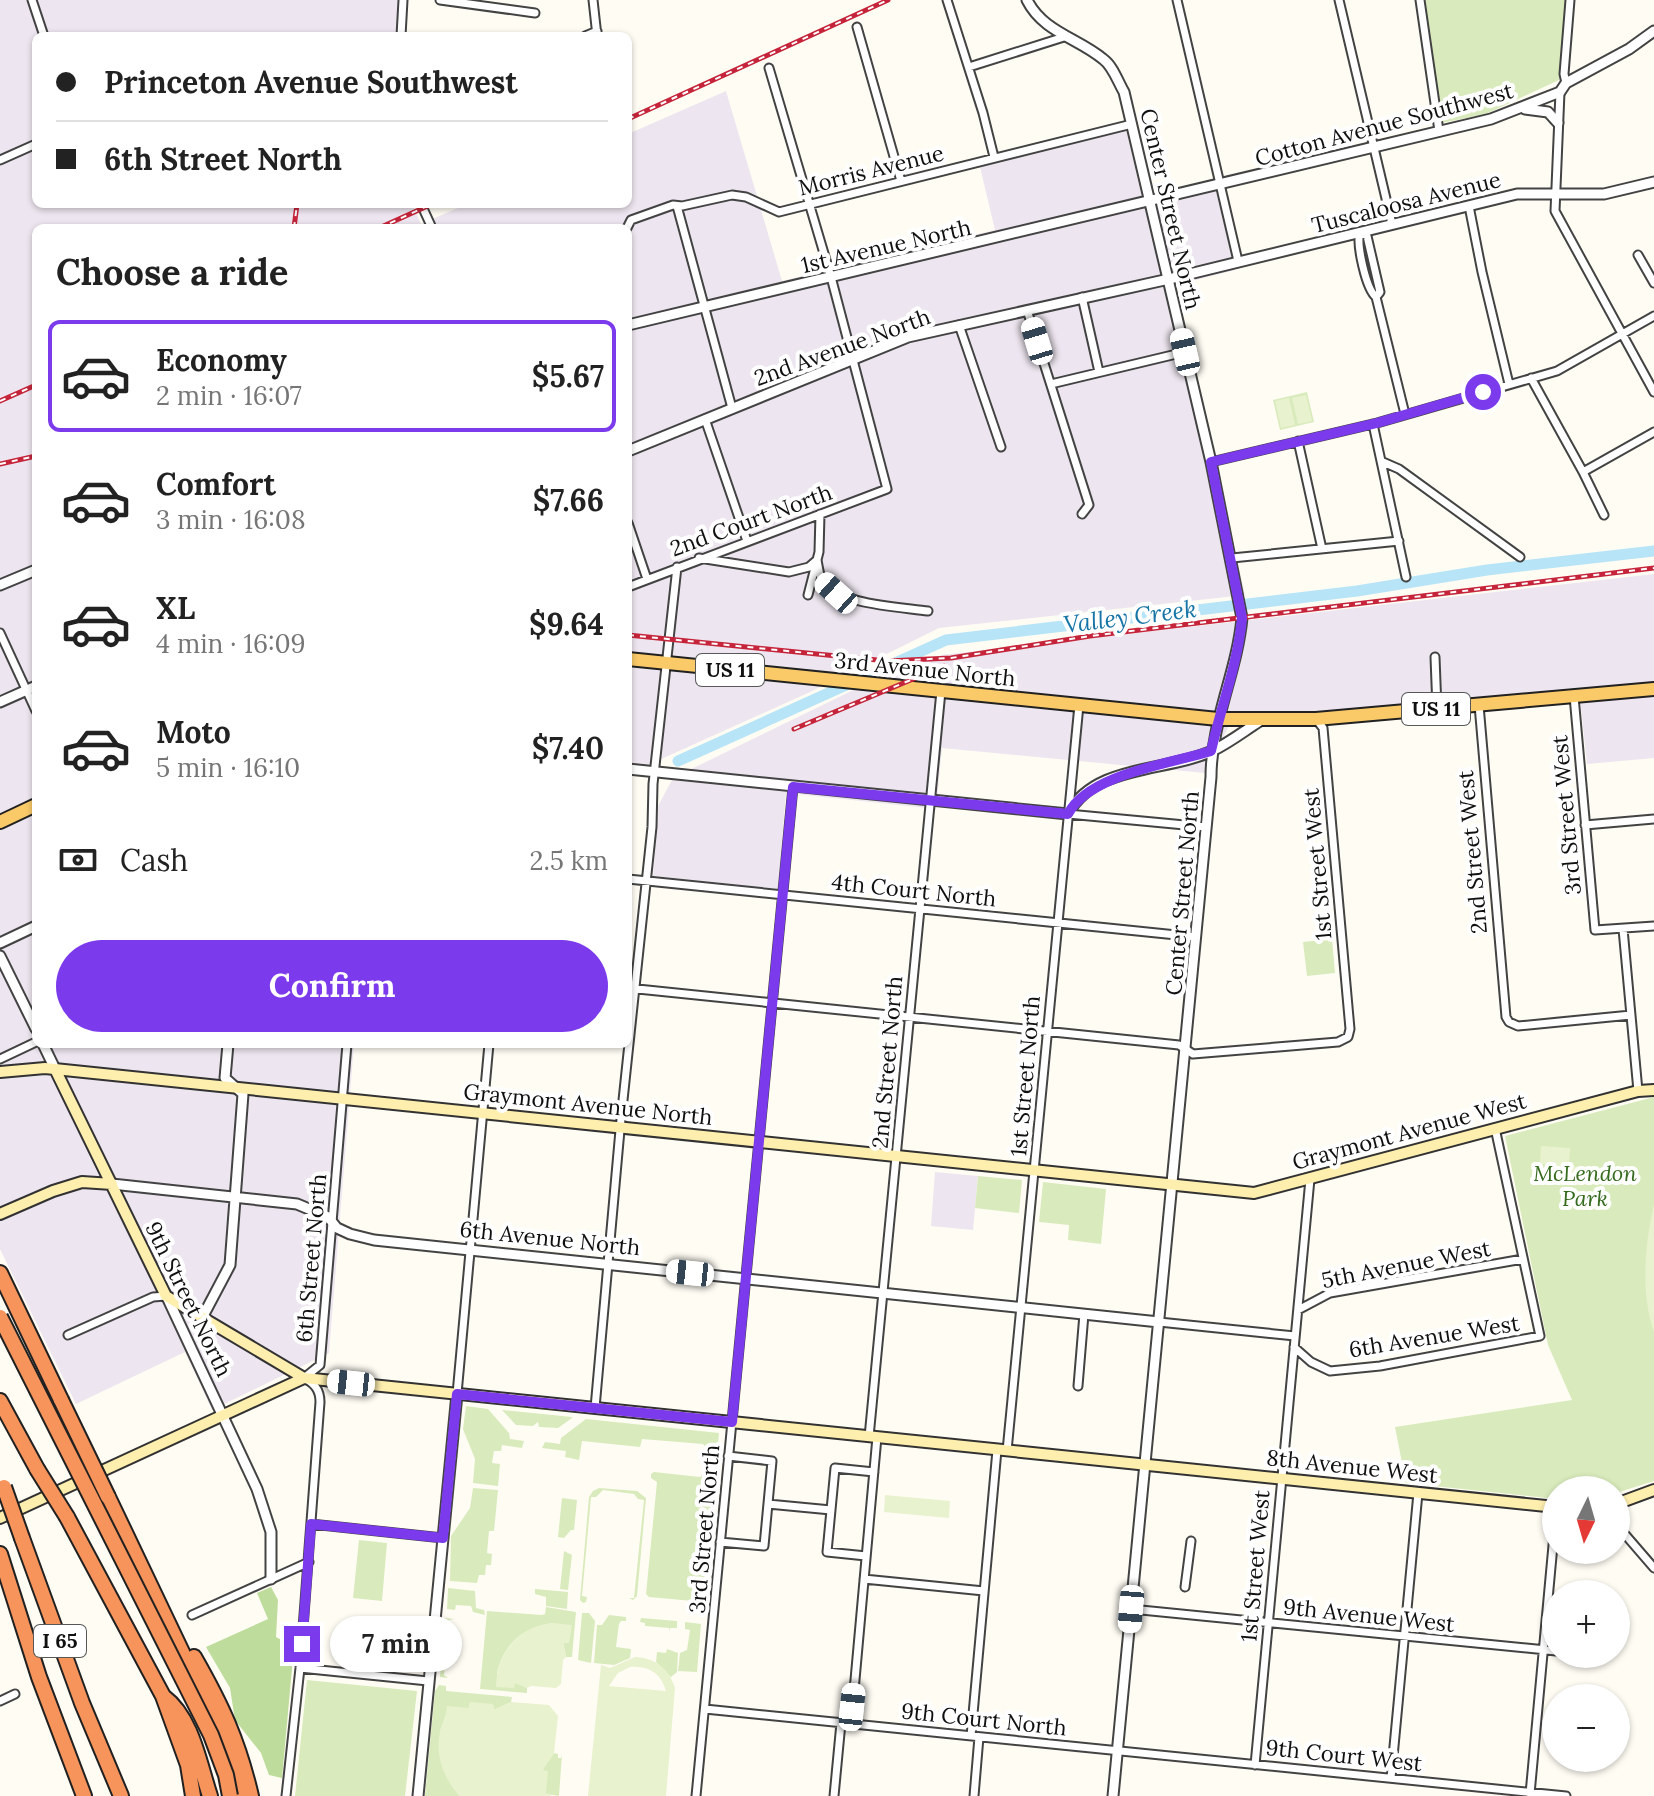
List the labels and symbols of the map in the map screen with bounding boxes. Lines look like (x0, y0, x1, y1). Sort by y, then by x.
street label: Cotton Avenue Southwest (1252, 76, 1517, 172)
street label: Center Street North (1134, 106, 1208, 312)
street label: Morris Avenue (795, 138, 947, 202)
street label: Tuscaloosa Avenue (1309, 165, 1503, 239)
street label: 1st Avenue North (798, 213, 974, 279)
street label: 2nd Avenue North (750, 302, 934, 392)
car (1019, 315, 1055, 367)
car (1168, 326, 1202, 378)
route start (1465, 374, 1501, 410)
street label: 2nd Court North (666, 478, 836, 562)
car (810, 568, 862, 618)
water label: Valley Creek (1062, 593, 1198, 640)
street label: 3rd Avenue North (833, 646, 1017, 692)
road number: US 11 (696, 654, 764, 686)
road number: US 11 (1402, 693, 1470, 725)
street label: 3rd Street West (1545, 733, 1587, 896)
street label: 2nd Street West (1451, 769, 1493, 935)
street label: 1st Street West (1296, 786, 1338, 941)
street label: Center Street North (1159, 790, 1205, 996)
street label: 4th Court North (830, 867, 998, 913)
street label: 2nd Street North (866, 975, 908, 1149)
street label: 1st Street North (1004, 994, 1046, 1158)
street label: Graymont Avenue North (462, 1077, 714, 1131)
street label: Graymont Avenue West (1289, 1086, 1529, 1176)
park label: McLendon Park (1533, 1159, 1637, 1212)
street label: 6th Street North (290, 1173, 332, 1343)
street label: 6th Avenue North (458, 1215, 642, 1261)
street label: 9th Street North (139, 1217, 239, 1381)
street label: 5th Avenue West (1319, 1234, 1493, 1294)
car (665, 1259, 715, 1287)
street label: 6th Avenue West (1347, 1309, 1522, 1363)
car (326, 1369, 376, 1397)
street label: 3rd Street North (683, 1443, 725, 1615)
street label: 8th Avenue West (1265, 1443, 1439, 1489)
north arrow (1542, 1476, 1630, 1564)
street label: 1st Street West (1234, 1488, 1276, 1643)
car (1117, 1584, 1145, 1634)
street label: 9th Avenue West (1282, 1592, 1457, 1638)
callout: 7 min (330, 1616, 462, 1672)
road number: I 65 (34, 1625, 86, 1657)
route end (284, 1626, 320, 1662)
car (838, 1682, 866, 1732)
street label: 9th Court North (900, 1696, 1068, 1742)
street label: 9th Court West (1264, 1733, 1424, 1777)

